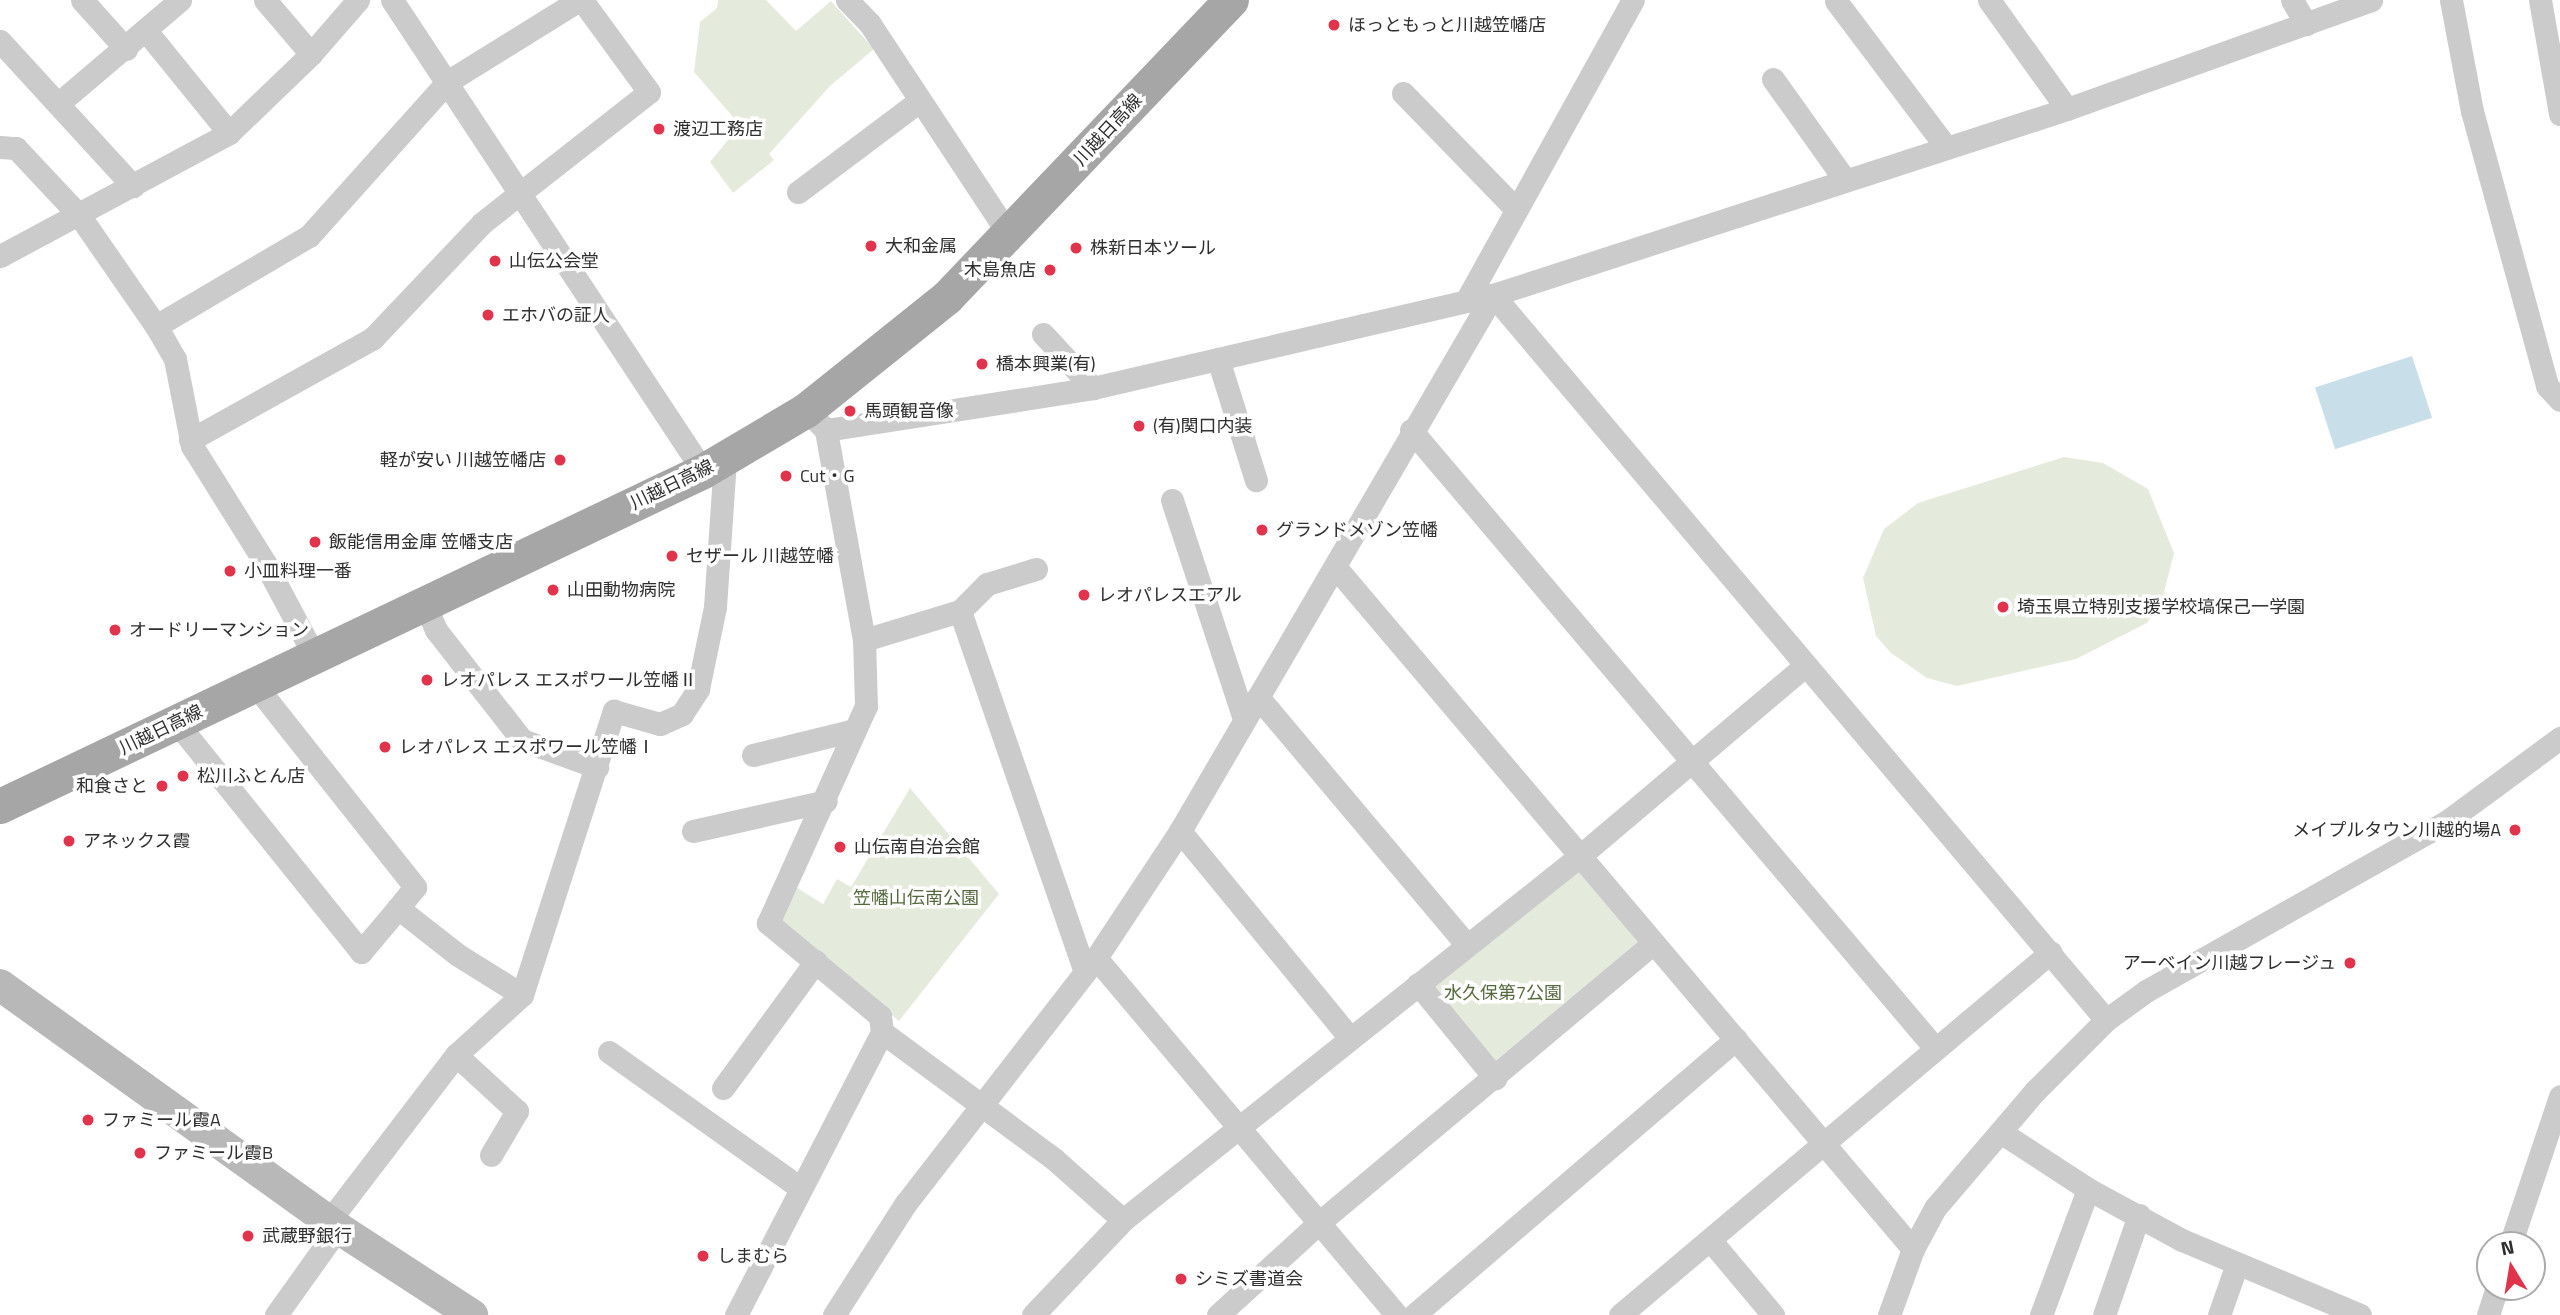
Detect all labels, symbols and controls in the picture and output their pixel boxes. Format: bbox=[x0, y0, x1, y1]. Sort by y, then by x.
place label: ほっともっと川越笠幡店 bbox=[1348, 14, 1546, 36]
marker: ほっともっと川越笠幡店 bbox=[1326, 17, 1342, 33]
street label: 川越日高線 bbox=[1069, 90, 1147, 170]
place label: 渡辺工務店 bbox=[673, 118, 763, 140]
marker: 渡辺工務店 bbox=[651, 121, 667, 137]
place label: 大和金属 bbox=[885, 235, 957, 257]
place label: 株新日本ツール bbox=[1090, 237, 1216, 259]
marker: 大和金属 bbox=[863, 238, 879, 254]
marker: 株新日本ツール bbox=[1068, 240, 1084, 256]
place label: 山伝公会堂 bbox=[509, 250, 599, 272]
marker: 山伝公会堂 bbox=[487, 253, 503, 269]
place label: 木島魚店 bbox=[964, 259, 1036, 281]
marker: 木島魚店 bbox=[1042, 262, 1058, 278]
place label: エホバの証人 bbox=[502, 304, 610, 326]
marker: エホバの証人 bbox=[480, 307, 496, 323]
place label: 橋本興業(有) bbox=[996, 353, 1096, 375]
marker: 橋本興業(有) bbox=[974, 356, 990, 372]
place label: 馬頭観音像 bbox=[864, 400, 954, 422]
marker: 馬頭観音像 bbox=[842, 403, 858, 419]
place label: (有)関口内装 bbox=[1153, 415, 1253, 437]
marker: (有)関口内装 bbox=[1131, 418, 1147, 434]
place label: 軽が安い 川越笠幡店 bbox=[380, 449, 546, 471]
marker: 軽が安い 川越笠幡店 bbox=[552, 452, 568, 468]
street label: 川越日高線 bbox=[627, 456, 717, 514]
place label: Cut・G bbox=[800, 465, 855, 487]
marker: Cut・G bbox=[778, 468, 794, 484]
place label: グランドメゾン笠幡 bbox=[1276, 519, 1438, 541]
marker: グランドメゾン笠幡 bbox=[1254, 522, 1270, 538]
place label: 飯能信用金庫 笠幡支店 bbox=[329, 531, 513, 553]
marker: 飯能信用金庫 笠幡支店 bbox=[307, 534, 323, 550]
place label: セザール 川越笠幡 bbox=[686, 545, 834, 567]
marker: セザール 川越笠幡 bbox=[664, 548, 680, 564]
place label: 小皿料理一番 bbox=[244, 560, 352, 582]
marker: 小皿料理一番 bbox=[222, 563, 238, 579]
place label: 山田動物病院 bbox=[567, 579, 675, 601]
marker: 山田動物病院 bbox=[545, 582, 561, 598]
place label: レオパレスエアル bbox=[1098, 584, 1242, 606]
marker: レオパレスエアル bbox=[1076, 587, 1092, 603]
place label: 埼玉県立特別支援学校塙保己一学園 bbox=[2017, 596, 2305, 618]
marker: 埼玉県立特別支援学校塙保己一学園 bbox=[1995, 599, 2011, 615]
place label: オードリーマンション bbox=[129, 619, 309, 641]
marker: オードリーマンション bbox=[107, 622, 123, 638]
place label: レオパレス エスポワール笠幡Ⅱ bbox=[441, 669, 697, 691]
marker: レオパレス エスポワール笠幡Ⅱ bbox=[419, 672, 435, 688]
street label: 川越日高線 bbox=[116, 701, 206, 759]
place label: レオパレス エスポワール笠幡Ⅰ bbox=[399, 736, 655, 758]
marker: レオパレス エスポワール笠幡Ⅰ bbox=[377, 739, 393, 755]
place label: 松川ふとん店 bbox=[197, 765, 305, 787]
marker: 松川ふとん店 bbox=[175, 768, 191, 784]
place label: 和食さと bbox=[76, 775, 148, 797]
marker: 和食さと bbox=[154, 778, 170, 794]
place label: メイプルタウン川越的場A bbox=[2292, 819, 2501, 841]
marker: メイプルタウン川越的場A bbox=[2507, 822, 2523, 838]
place label: アネックス霞 bbox=[83, 830, 191, 852]
marker: アネックス霞 bbox=[61, 833, 77, 849]
place label: 山伝南自治会館 bbox=[854, 836, 980, 858]
marker: 山伝南自治会館 bbox=[832, 839, 848, 855]
park label: 笠幡山伝南公園 bbox=[853, 887, 979, 909]
place label: アーベイン川越フレージュ bbox=[2121, 952, 2336, 974]
marker: アーベイン川越フレージュ bbox=[2342, 955, 2358, 971]
park label: 水久保第7公園 bbox=[1444, 982, 1562, 1004]
place label: ファミール霞A bbox=[102, 1109, 221, 1131]
marker: ファミール霞A bbox=[80, 1112, 96, 1128]
place label: ファミール霞B bbox=[154, 1142, 273, 1164]
marker: ファミール霞B bbox=[132, 1145, 148, 1161]
place label: 武蔵野銀行 bbox=[262, 1225, 352, 1247]
marker: 武蔵野銀行 bbox=[240, 1228, 256, 1244]
north arrow bbox=[2476, 1231, 2546, 1301]
text: N bbox=[2498, 1231, 2517, 1262]
place label: しまむら bbox=[717, 1245, 789, 1267]
marker: しまむら bbox=[695, 1248, 711, 1264]
place label: シミズ書道会 bbox=[1195, 1268, 1303, 1290]
marker: シミズ書道会 bbox=[1173, 1271, 1189, 1287]

